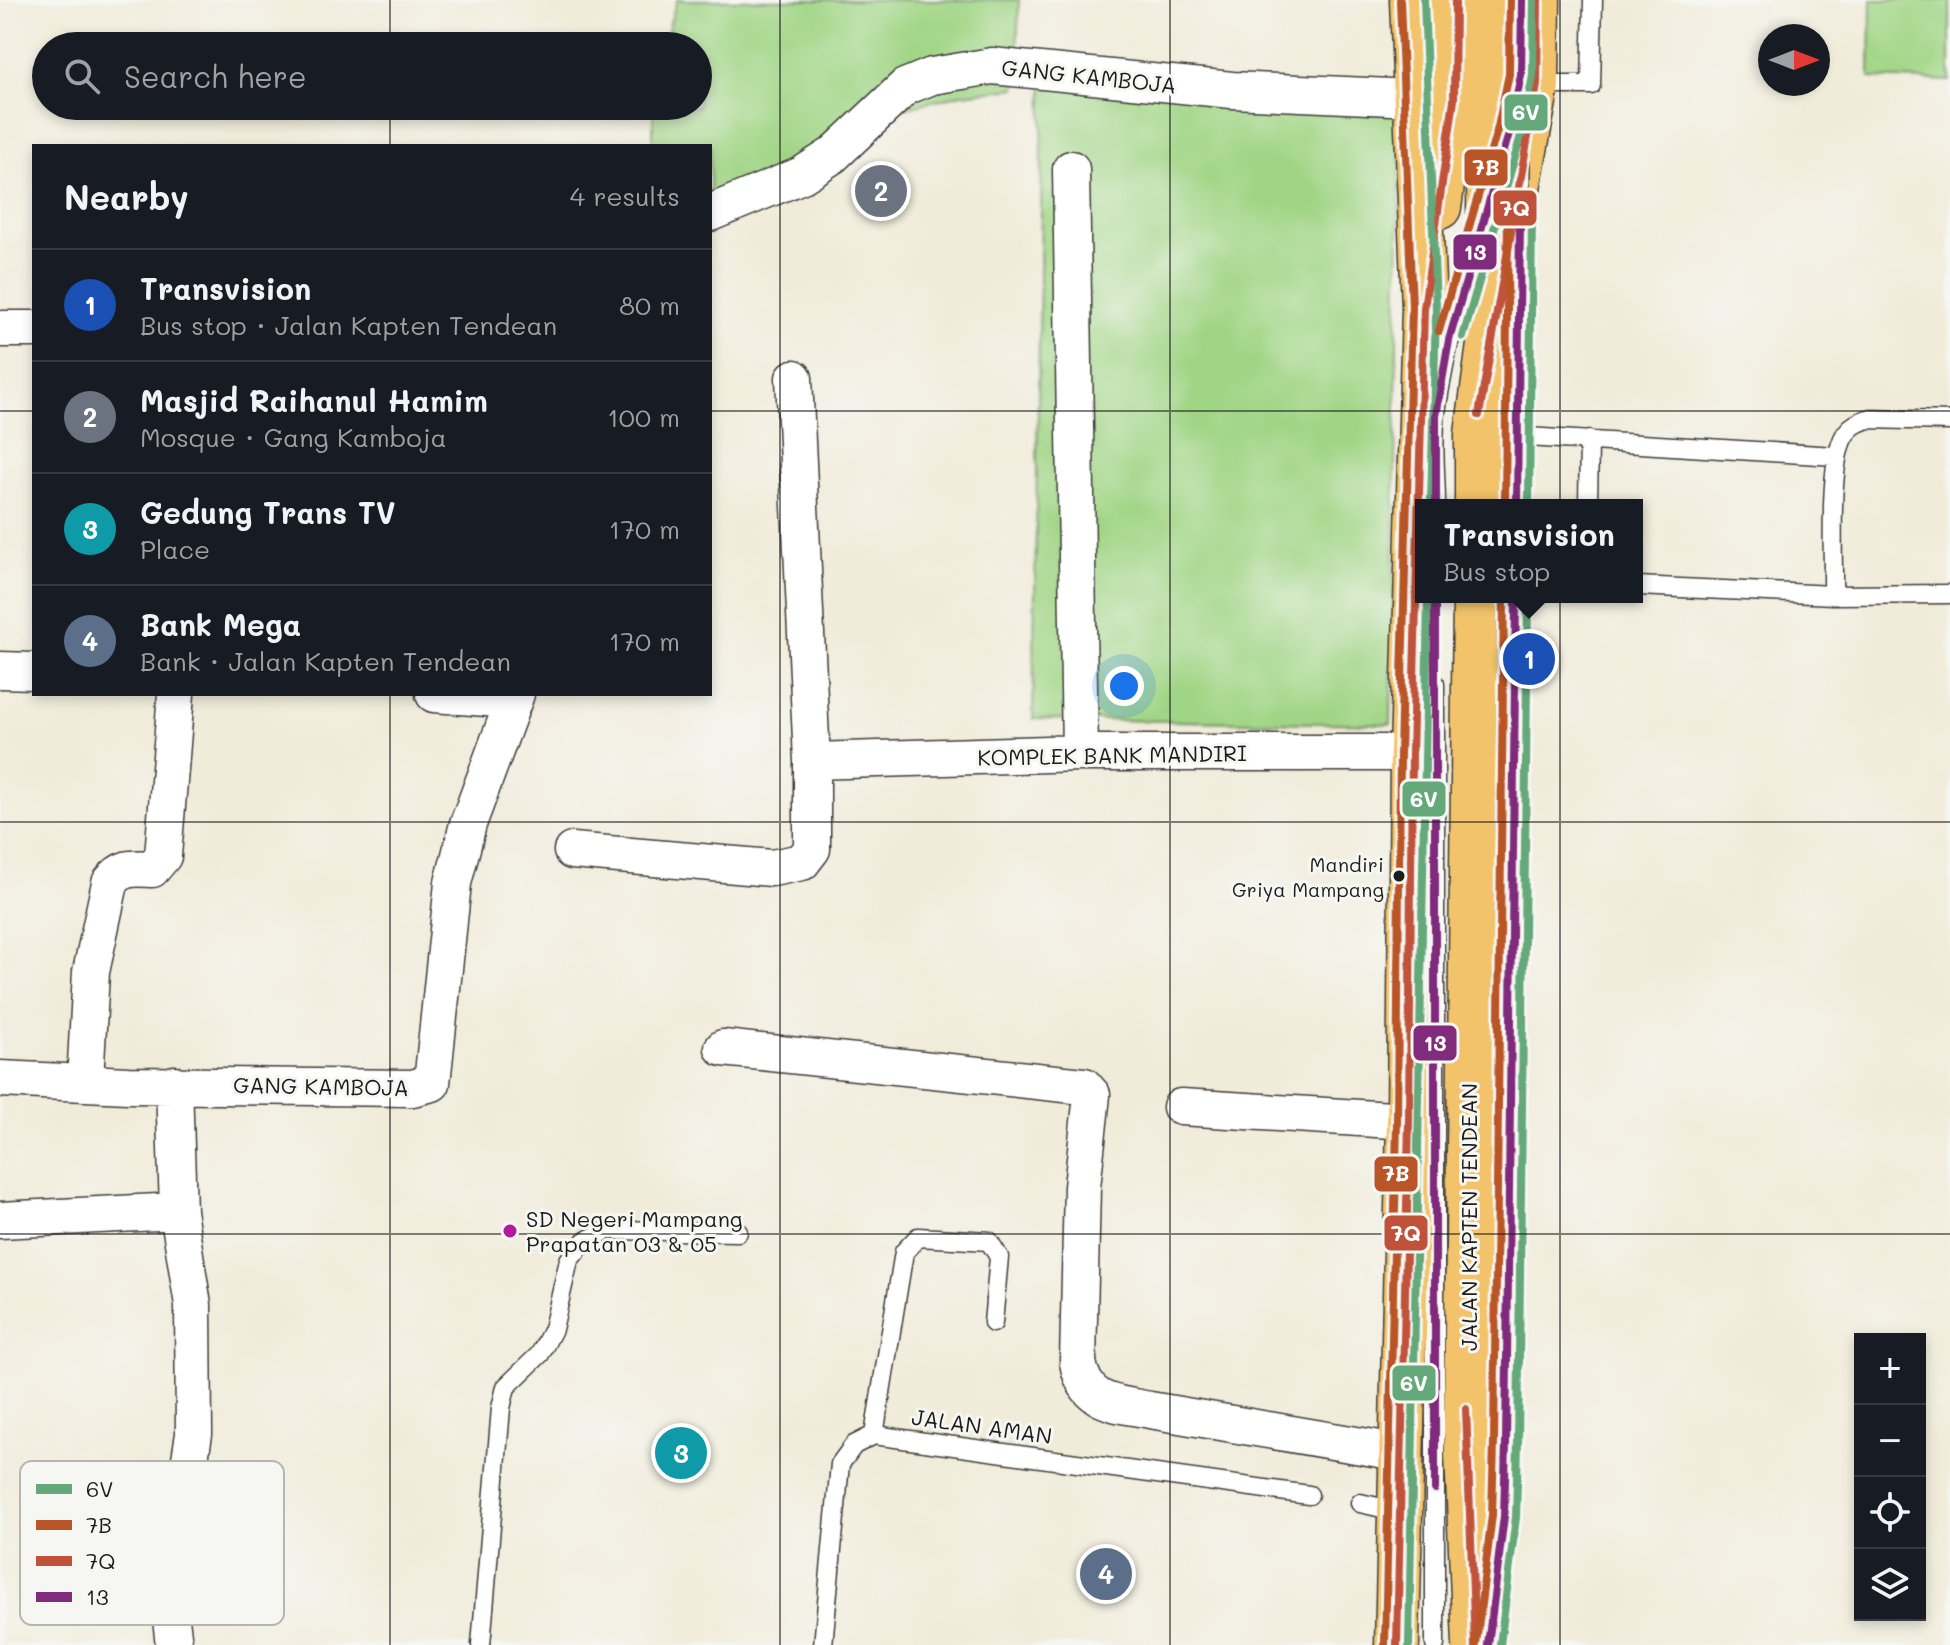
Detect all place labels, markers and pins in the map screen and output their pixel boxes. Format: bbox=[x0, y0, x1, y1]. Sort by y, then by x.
pin: 2 bbox=[855, 161, 907, 221]
pin: 1 bbox=[1503, 629, 1555, 689]
place label: Mandiri Griya Mampang bbox=[1232, 851, 1384, 902]
marker: Mandiri Griya Mampang bbox=[1391, 868, 1407, 884]
place label: SD Negeri Mampang Prapatan 03 & 05 bbox=[526, 1204, 743, 1258]
marker: SD Negeri Mampang Prapatan 03 & 05 bbox=[501, 1222, 519, 1240]
pin: 3 bbox=[655, 1423, 707, 1483]
pin: 4 bbox=[1080, 1544, 1132, 1604]

